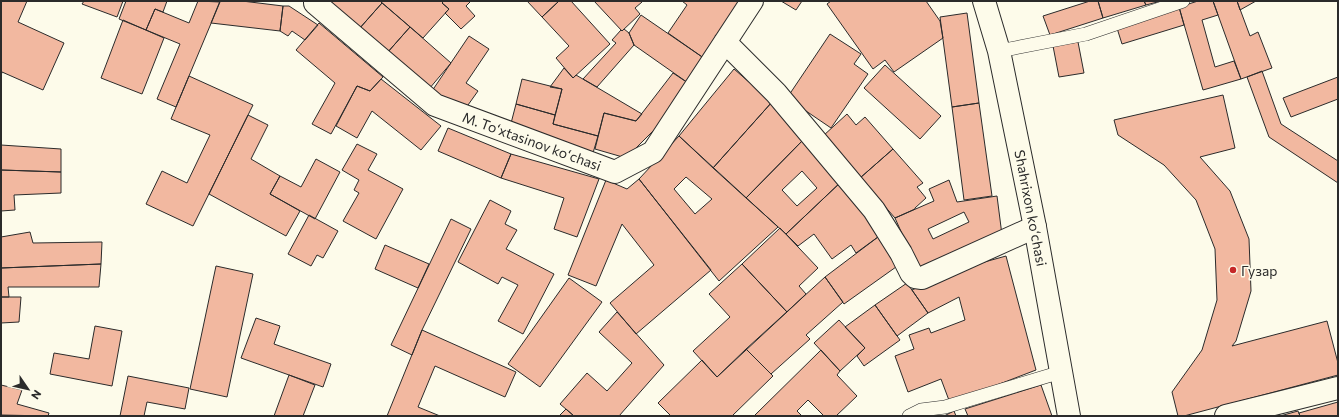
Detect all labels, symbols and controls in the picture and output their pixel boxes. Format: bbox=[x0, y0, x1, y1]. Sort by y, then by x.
street label: M. Toʻxtasinov koʻchasi bbox=[460, 108, 604, 174]
street label: Shahrixon koʻchasi bbox=[1011, 148, 1051, 268]
place label: Гузар bbox=[1241, 262, 1277, 279]
marker: Гузар bbox=[1228, 265, 1238, 275]
north arrow bbox=[8, 369, 48, 409]
text: N bbox=[29, 388, 44, 402]

